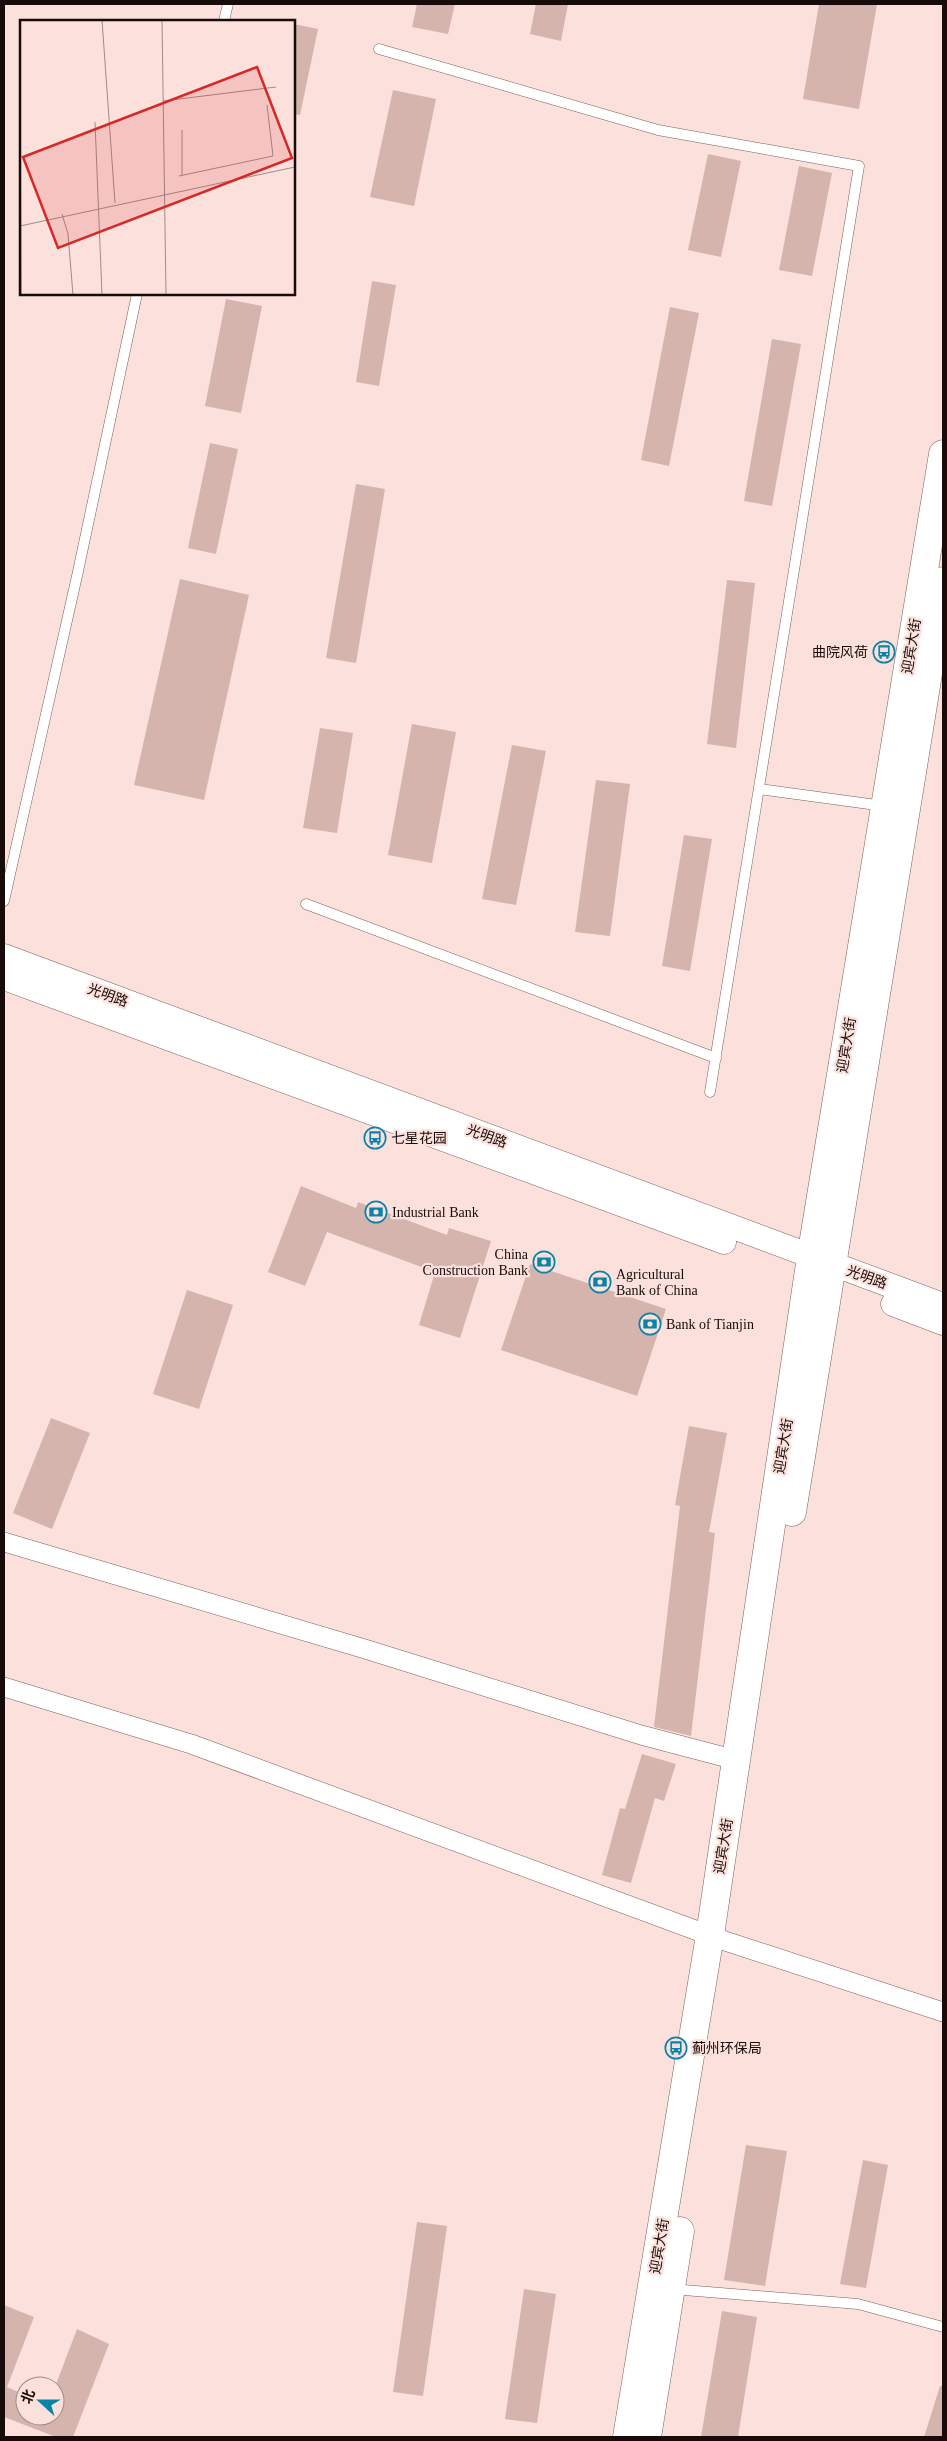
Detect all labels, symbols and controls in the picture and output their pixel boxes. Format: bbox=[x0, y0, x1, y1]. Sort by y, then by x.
inset map bbox=[20, 20, 295, 295]
street label: 迎宾大街 bbox=[900, 617, 923, 675]
bus stop icon: 曲院风荷 bbox=[872, 640, 896, 664]
place label: 曲院风荷 bbox=[812, 645, 868, 660]
street label: 光明路 bbox=[86, 981, 130, 1010]
street label: 迎宾大街 bbox=[835, 1016, 858, 1074]
street label: 光明路 bbox=[465, 1122, 509, 1151]
bus stop icon: 七星花园 bbox=[363, 1126, 387, 1150]
place label: 七星花园 bbox=[391, 1131, 447, 1146]
bank icon: Industrial Bank bbox=[364, 1200, 388, 1224]
place label: Industrial Bank bbox=[392, 1205, 479, 1220]
place label: China Construction Bank bbox=[423, 1247, 529, 1278]
bank icon: China Construction Bank bbox=[532, 1250, 556, 1274]
street label: 光明路 bbox=[845, 1263, 889, 1292]
place label: Agricultural Bank of China bbox=[616, 1267, 698, 1298]
bank icon: Agricultural Bank of China bbox=[588, 1270, 612, 1294]
bank icon: Bank of Tianjin bbox=[638, 1312, 662, 1336]
place label: Bank of Tianjin bbox=[666, 1317, 754, 1332]
street label: 迎宾大街 bbox=[772, 1417, 795, 1475]
street label: 迎宾大街 bbox=[712, 1817, 735, 1875]
bus stop icon: 蓟州环保局 bbox=[664, 2036, 688, 2060]
place label: 蓟州环保局 bbox=[692, 2040, 762, 2056]
street label: 迎宾大街 bbox=[648, 2217, 671, 2275]
north arrow bbox=[15, 2376, 65, 2426]
text: 北 bbox=[19, 2387, 38, 2406]

